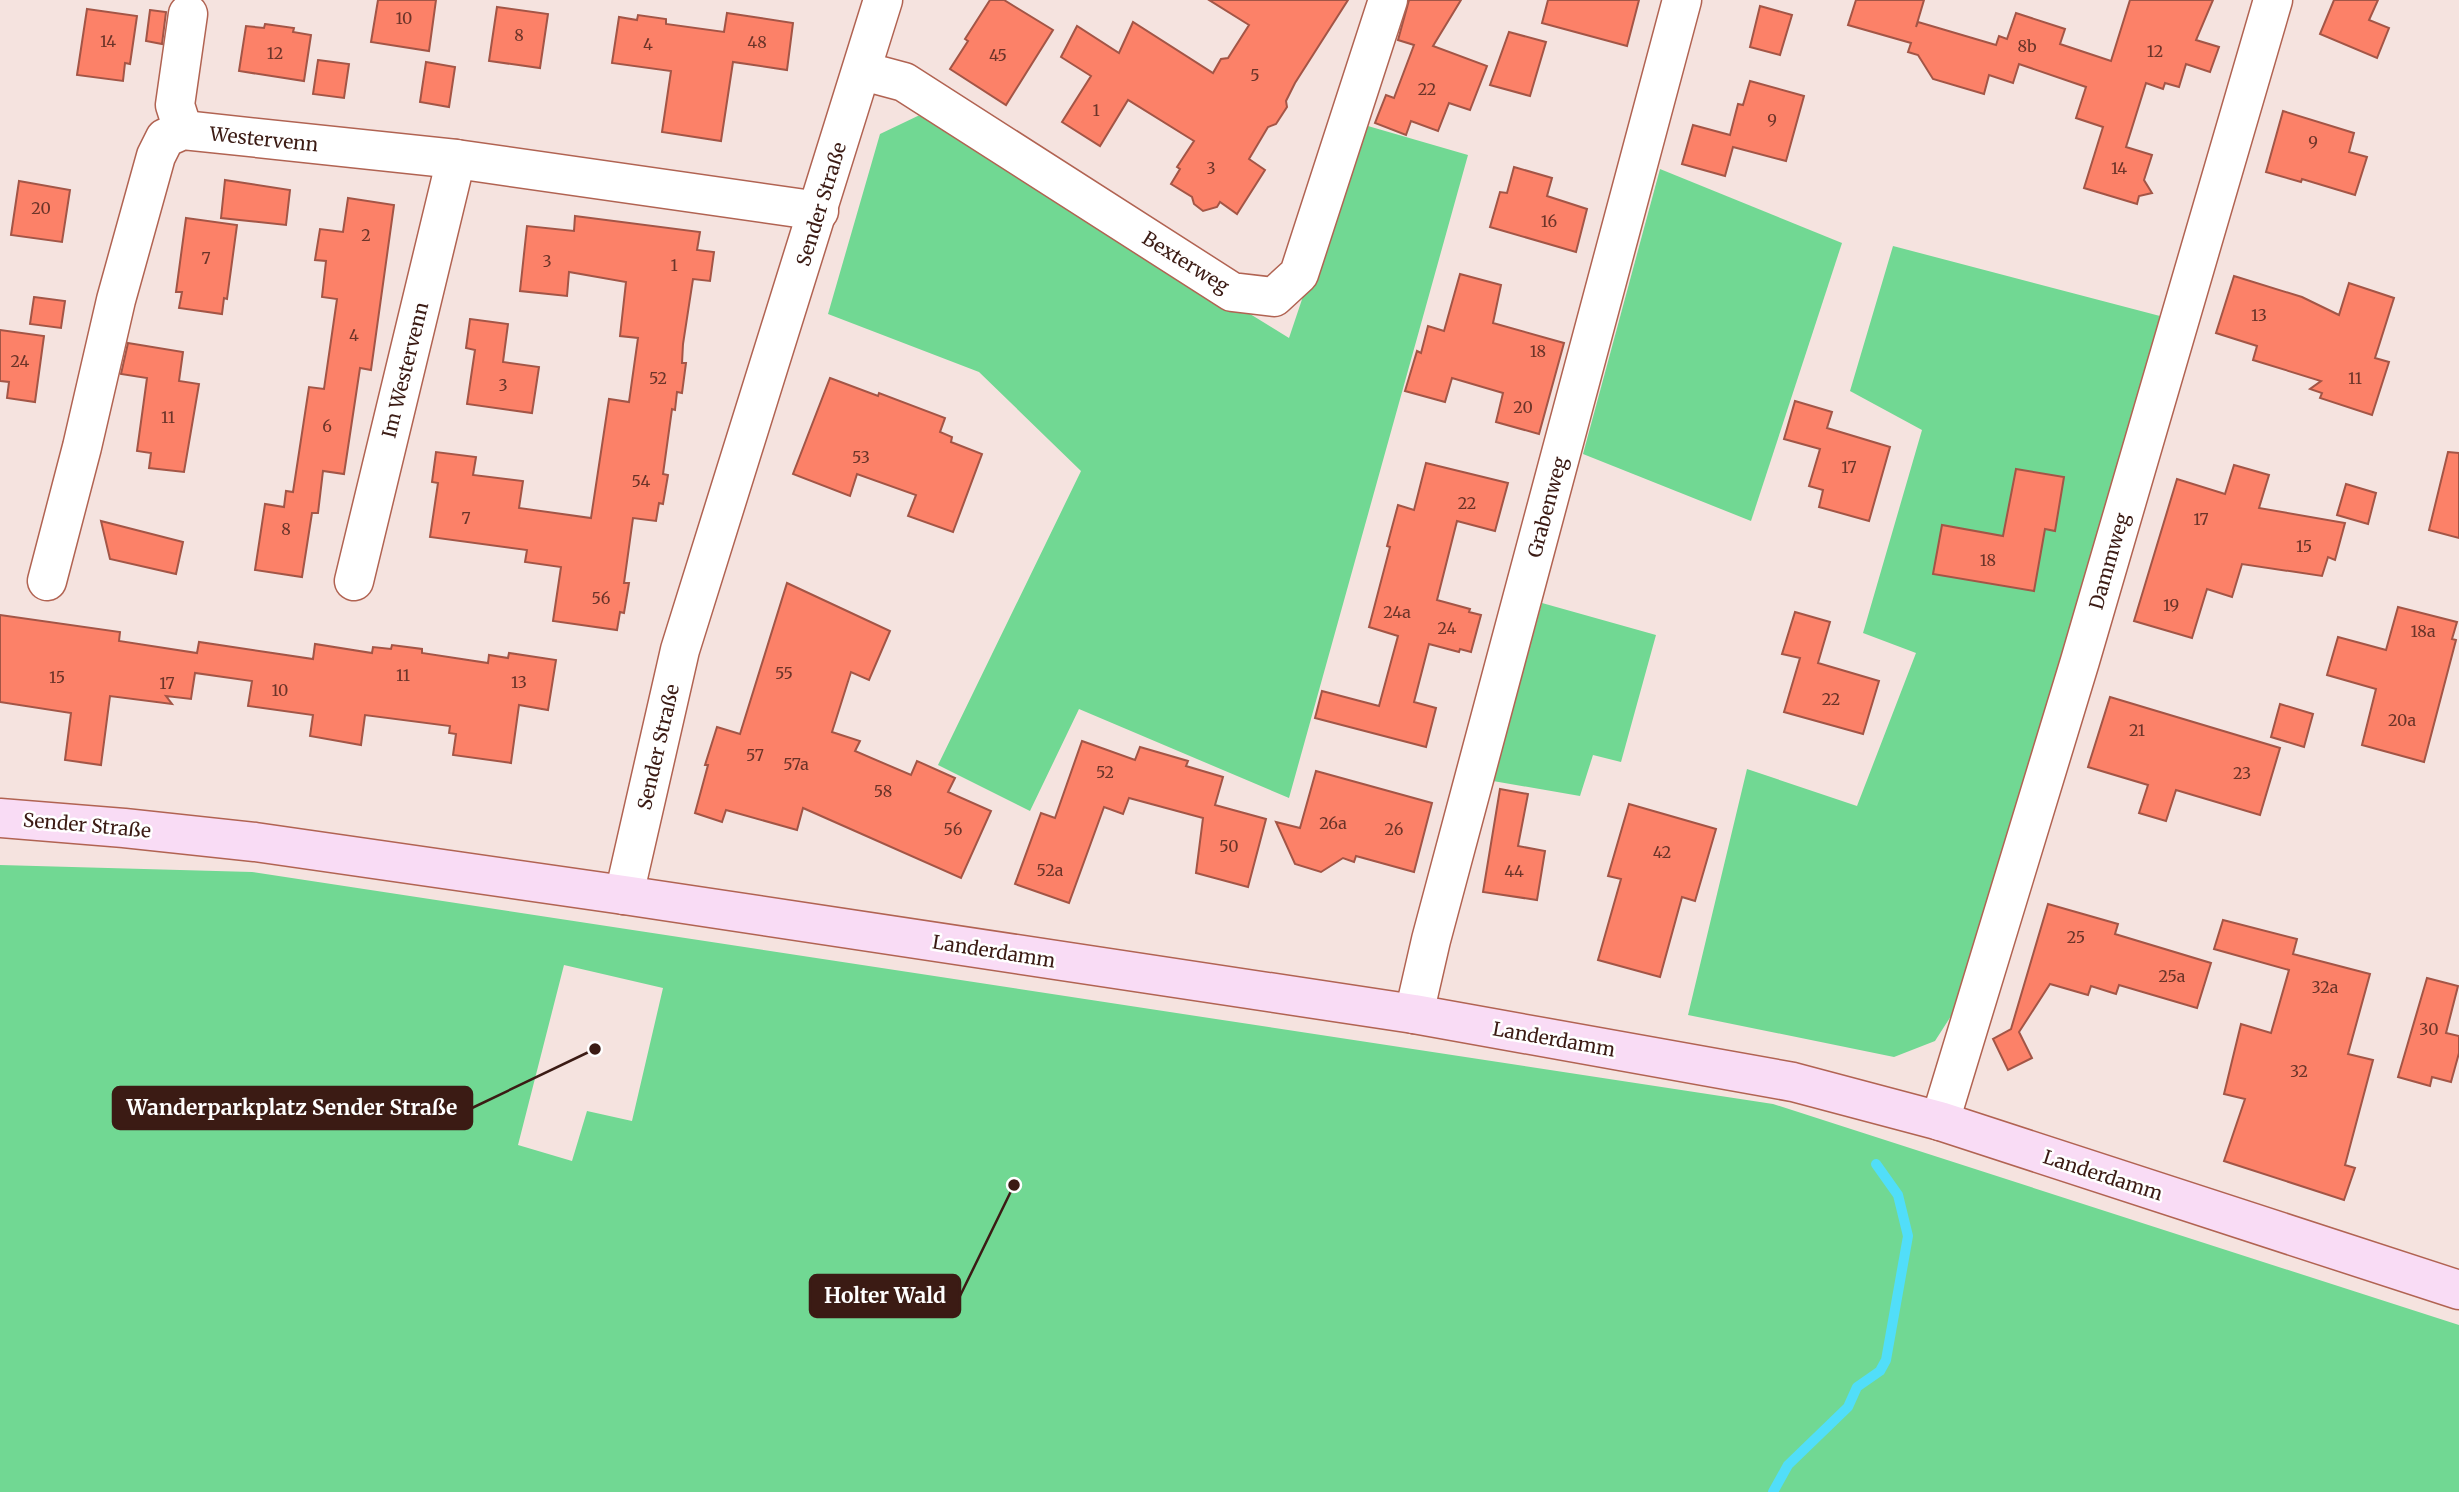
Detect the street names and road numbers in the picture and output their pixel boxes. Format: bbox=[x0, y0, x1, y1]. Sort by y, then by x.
street label: Westervenn bbox=[207, 121, 320, 157]
street label: Sender Straße bbox=[791, 139, 851, 269]
street label: Bexterweg bbox=[1138, 226, 1234, 298]
street label: Im Westervenn bbox=[377, 299, 434, 440]
street label: Grabenweg bbox=[1522, 453, 1572, 560]
street label: Dammweg bbox=[2084, 510, 2134, 612]
street label: Sender Straße bbox=[632, 682, 684, 812]
street label: Sender Straße bbox=[22, 807, 152, 843]
street label: Landerdamm bbox=[931, 929, 1057, 973]
street label: Landerdamm bbox=[1491, 1016, 1617, 1062]
street label: Landerdamm bbox=[2040, 1144, 2166, 1206]

